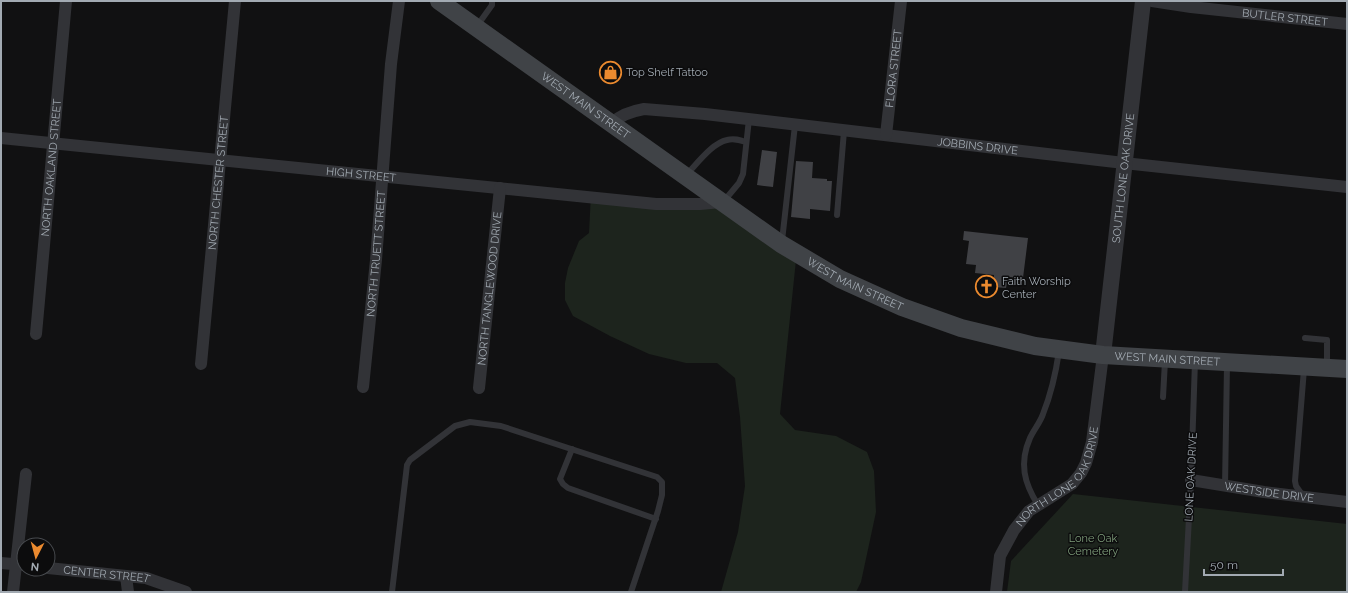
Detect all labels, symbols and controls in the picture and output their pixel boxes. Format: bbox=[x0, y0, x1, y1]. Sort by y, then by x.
street label: BUTLER STREET bbox=[1241, 6, 1329, 28]
street label: FLORA STREET bbox=[883, 28, 904, 108]
shop icon: Top Shelf Tattoo bbox=[597, 59, 623, 85]
place label: Top Shelf Tattoo bbox=[626, 66, 708, 79]
street label: WEST MAIN STREET bbox=[539, 69, 633, 141]
street label: NORTH OAKLAND STREET bbox=[38, 98, 64, 237]
street label: SOUTH LONE OAK DRIVE bbox=[1109, 112, 1137, 244]
street label: NORTH CHESTER STREET bbox=[205, 115, 231, 250]
street label: JOBBINS DRIVE bbox=[937, 135, 1019, 157]
street label: HIGH STREET bbox=[326, 164, 397, 184]
street label: NORTH TRUETT STREET bbox=[364, 190, 388, 317]
street label: NORTH TANGLEWOOD DRIVE bbox=[475, 211, 504, 366]
street label: WEST MAIN STREET bbox=[805, 254, 906, 313]
church icon: Faith Worship Center bbox=[974, 274, 1000, 300]
place label: Faith Worship Center bbox=[1002, 275, 1071, 301]
street label: WEST MAIN STREET bbox=[1114, 349, 1221, 368]
street label: NORTH LONE OAK DRIVE bbox=[1013, 425, 1100, 529]
street label: LONE OAK DRIVE bbox=[1182, 432, 1200, 522]
street label: WESTSIDE DRIVE bbox=[1223, 479, 1315, 504]
park label: Lone Oak Cemetery bbox=[1068, 532, 1118, 558]
north arrow bbox=[16, 537, 56, 577]
scale bar bbox=[1204, 551, 1283, 577]
text: 50 m bbox=[1210, 558, 1238, 572]
text: N bbox=[30, 560, 40, 573]
street label: CENTER STREET bbox=[63, 563, 152, 586]

